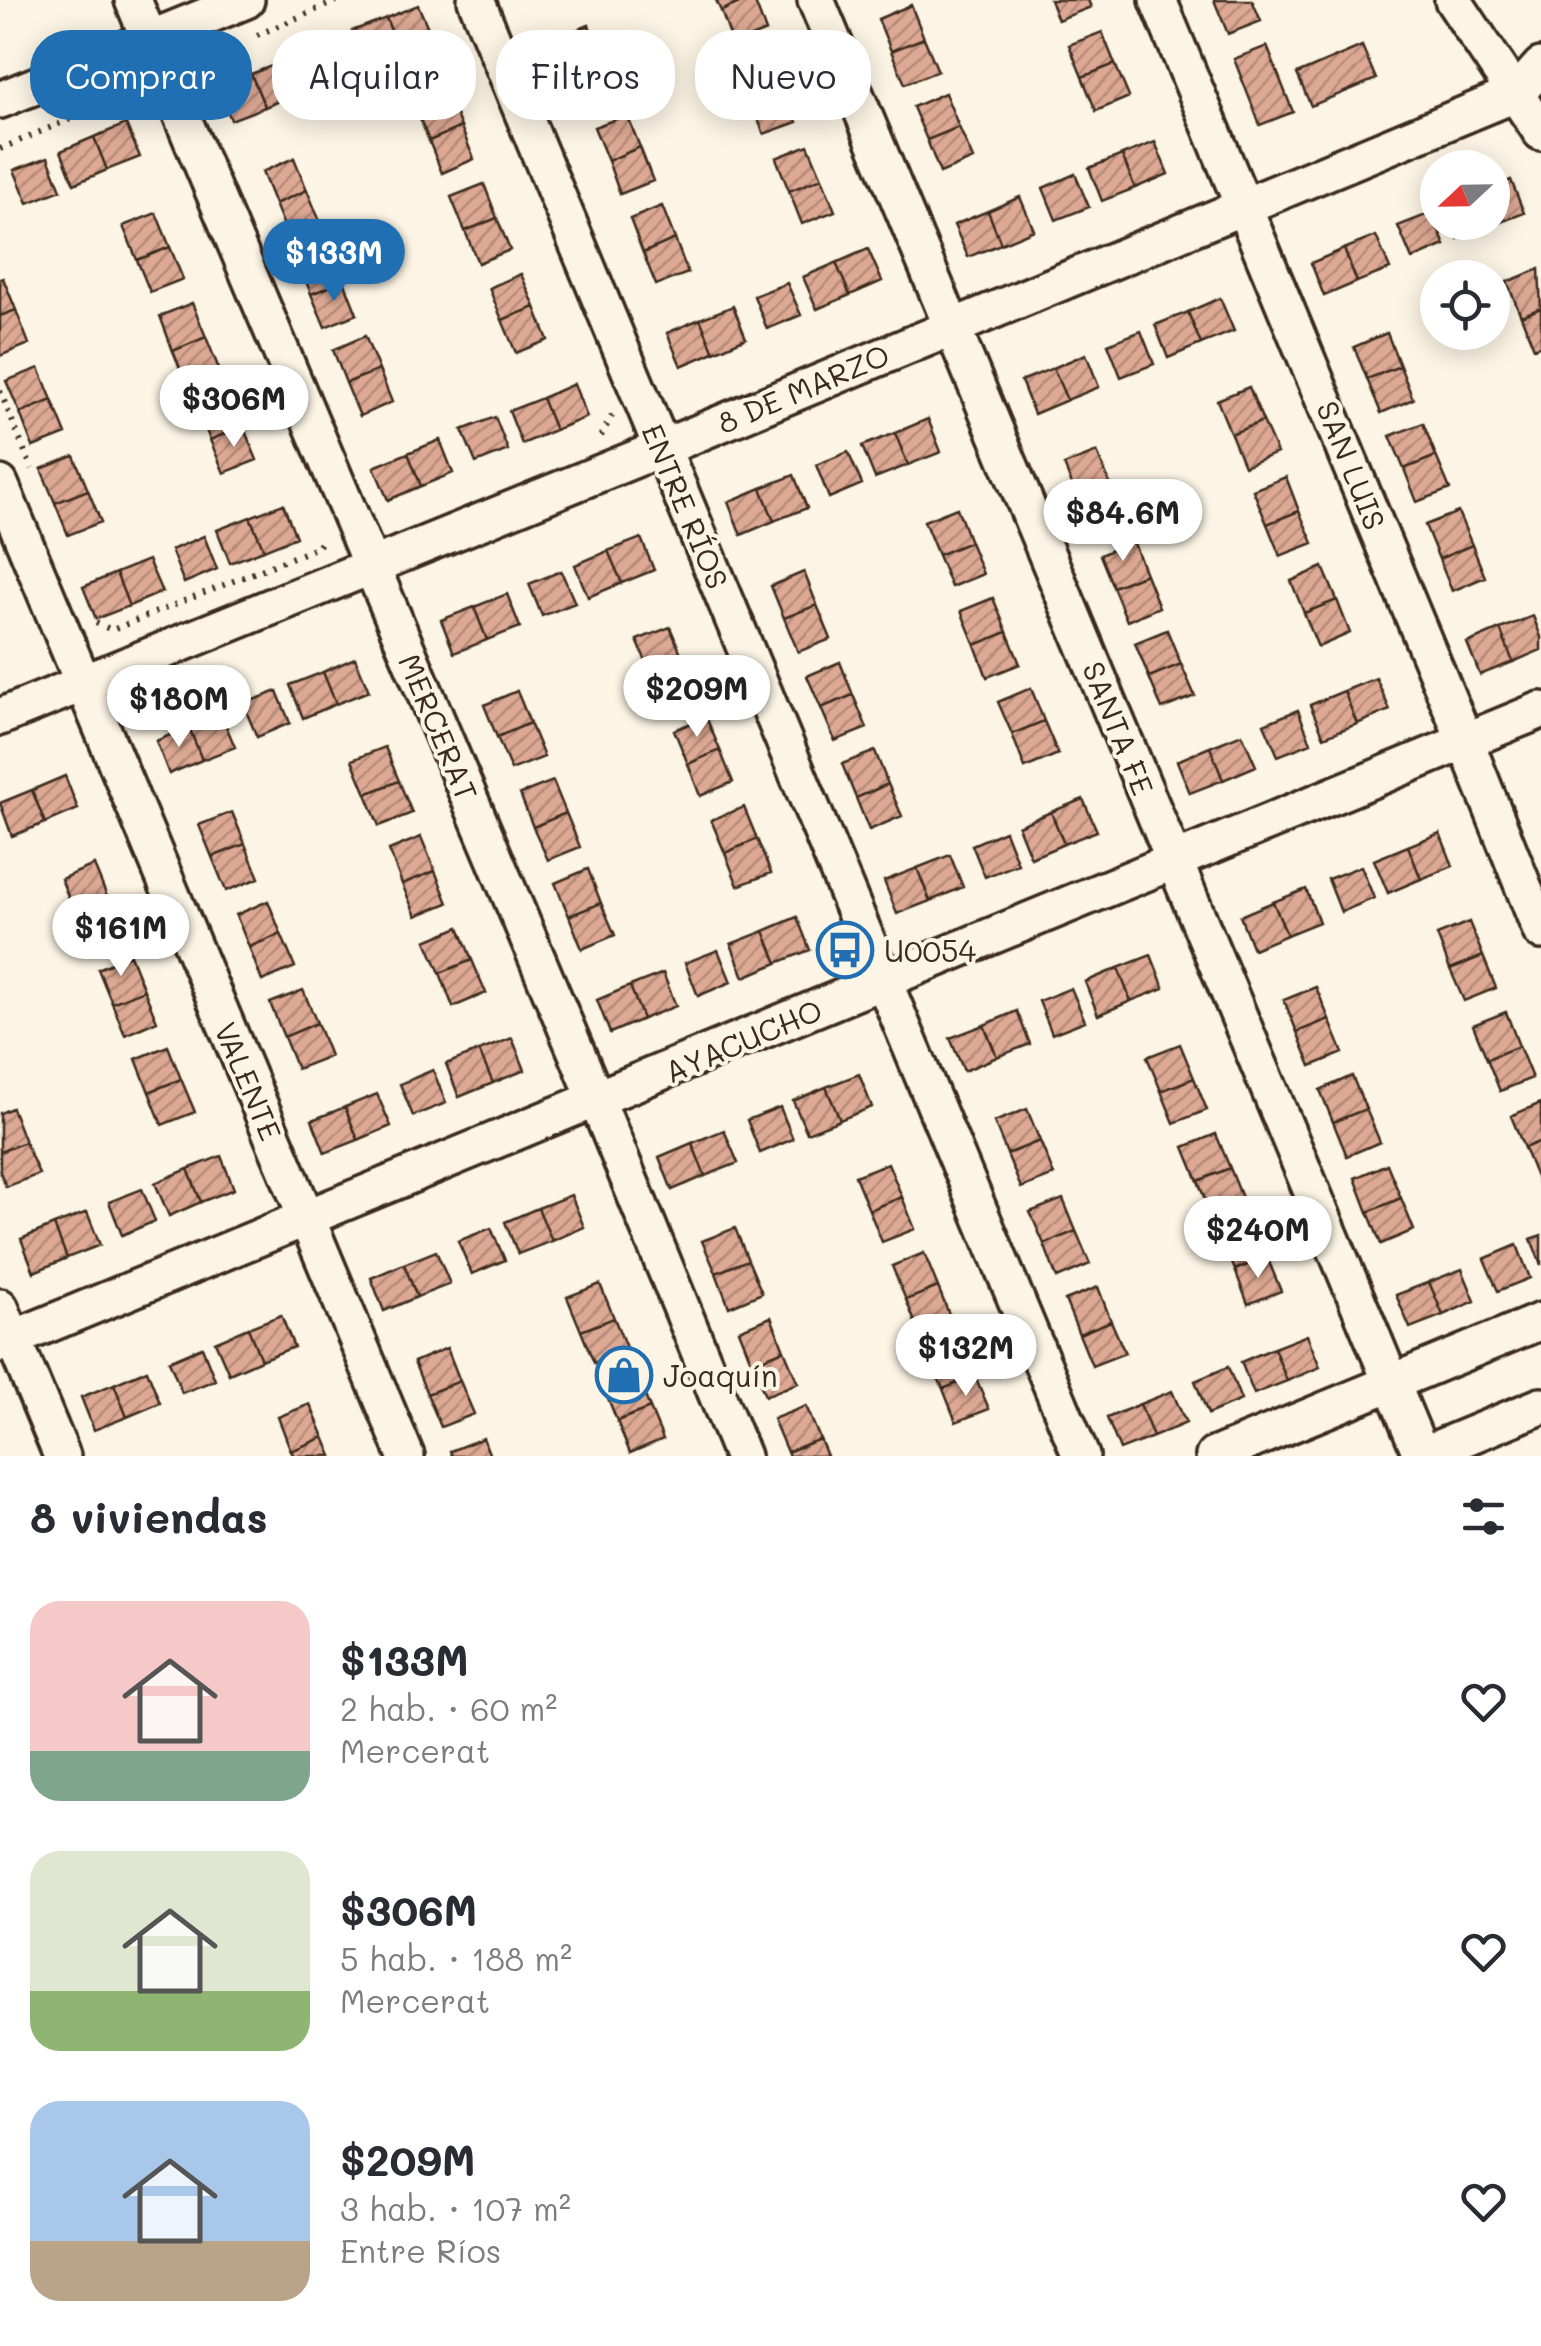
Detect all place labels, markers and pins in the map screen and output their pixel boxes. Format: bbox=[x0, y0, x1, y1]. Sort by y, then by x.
pin: $133M bbox=[264, 219, 404, 304]
pin: $306M bbox=[164, 365, 304, 450]
pin: $84.6M bbox=[1042, 479, 1204, 564]
pin: $209M bbox=[627, 655, 767, 740]
pin: $180M bbox=[109, 665, 249, 750]
pin: $161M bbox=[51, 894, 191, 979]
bus stop icon: U0054 bbox=[815, 920, 875, 980]
place label: U0054 bbox=[884, 930, 977, 970]
pin: $240M bbox=[1188, 1196, 1328, 1281]
pin: $132M bbox=[896, 1314, 1036, 1399]
shop icon: Joaquín bbox=[594, 1345, 654, 1405]
place label: Joaquín bbox=[663, 1355, 778, 1395]

